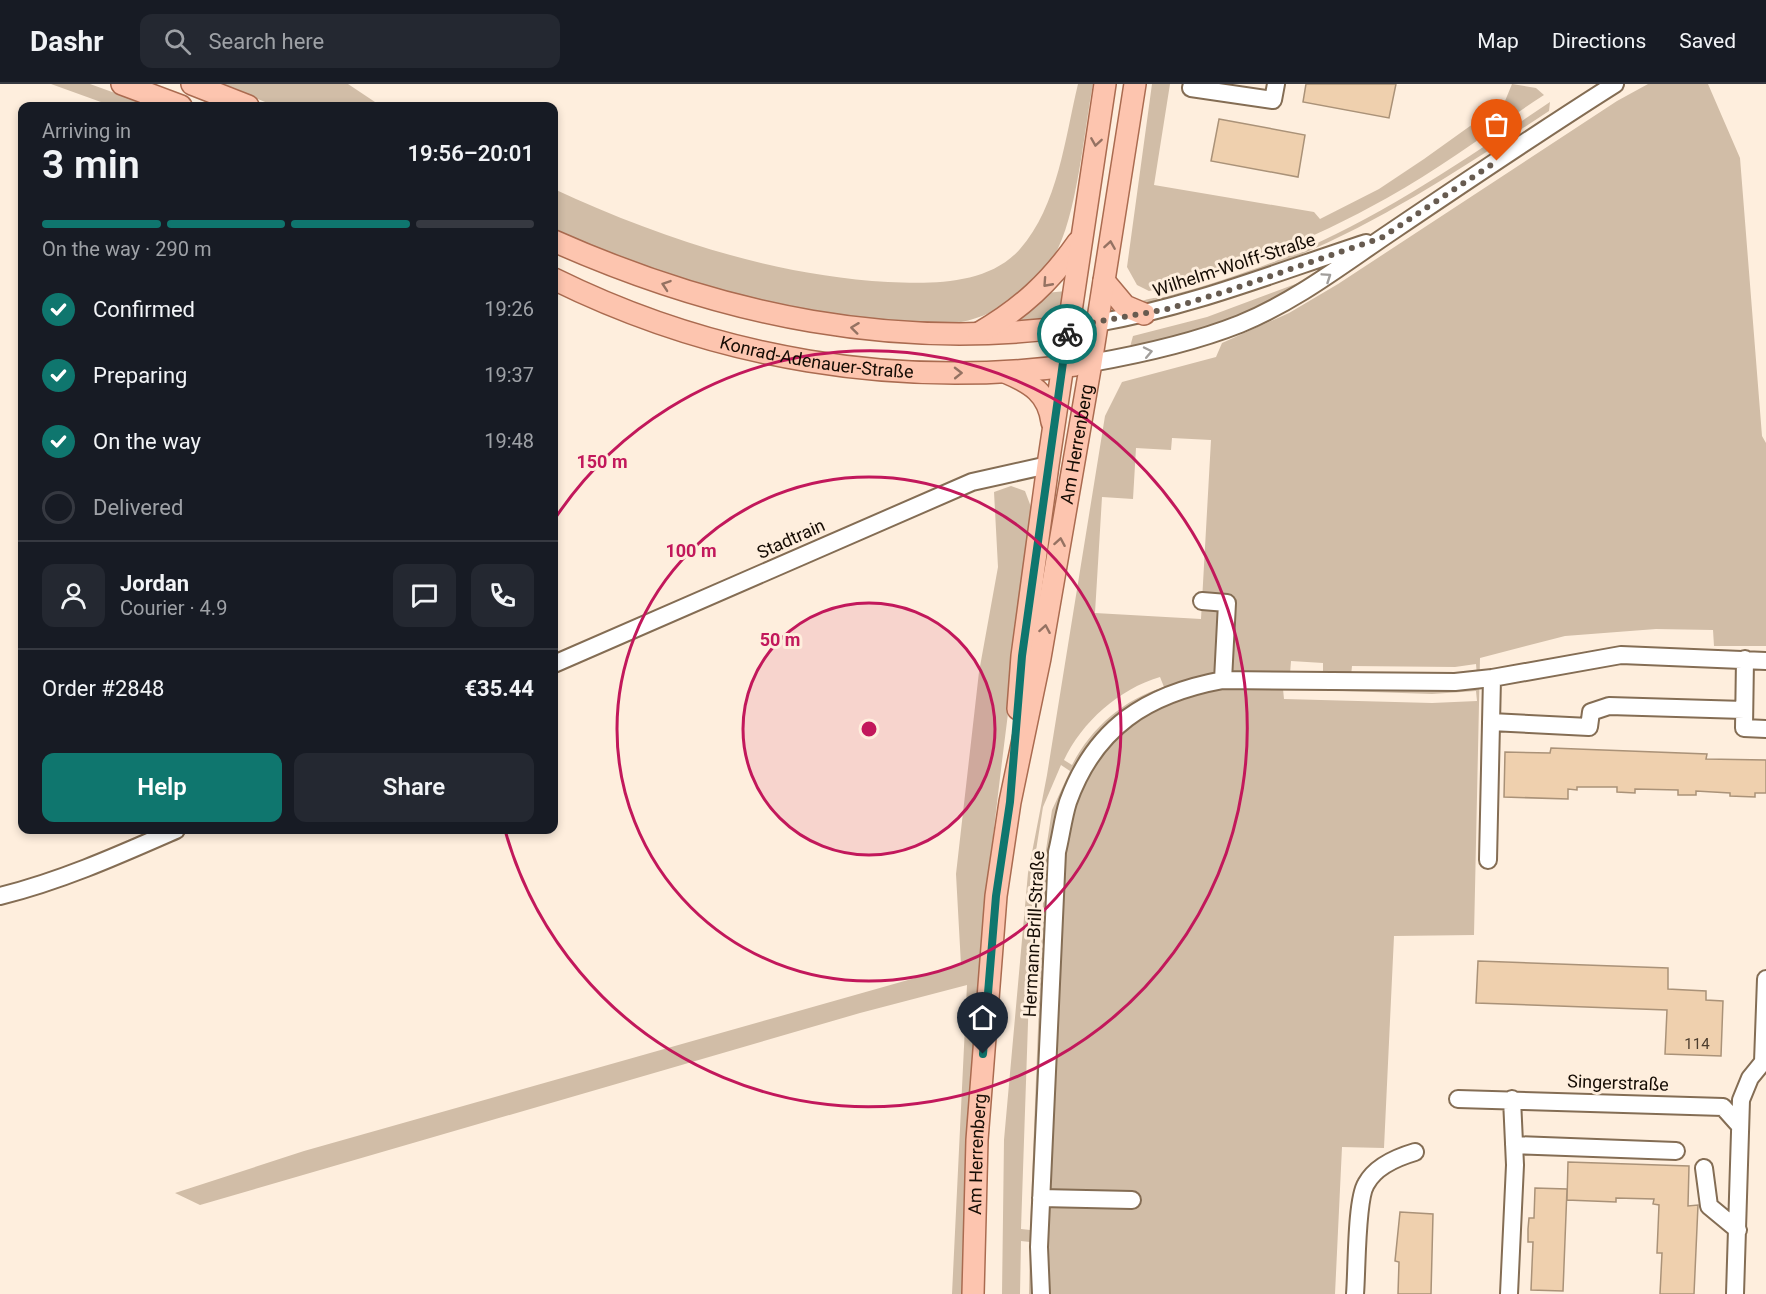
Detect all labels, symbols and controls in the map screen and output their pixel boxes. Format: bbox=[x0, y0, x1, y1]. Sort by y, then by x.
search box bbox=[140, 14, 560, 68]
text: Dashr bbox=[30, 25, 104, 58]
icon: search bbox=[161, 25, 194, 58]
text: Search here bbox=[209, 29, 324, 54]
text: Map bbox=[1477, 29, 1519, 53]
text: Directions bbox=[1552, 29, 1646, 53]
text: Saved bbox=[1679, 29, 1736, 53]
pin bbox=[1471, 99, 1522, 161]
icon: bag bbox=[1480, 108, 1513, 141]
text: Arriving in bbox=[42, 119, 131, 143]
one-way arrow bbox=[1091, 137, 1103, 146]
text: 19:56–20:01 bbox=[407, 141, 534, 166]
text: 3 min bbox=[42, 142, 140, 188]
street label: Wilhelm-Wolff-Straße bbox=[1150, 228, 1318, 301]
text: On the way · 290 m bbox=[42, 237, 211, 261]
one-way arrow bbox=[1103, 240, 1116, 250]
one-way arrow bbox=[1320, 273, 1331, 284]
one-way arrow bbox=[1043, 276, 1054, 287]
one-way arrow bbox=[661, 279, 672, 292]
icon: check bbox=[42, 293, 75, 326]
text: Confirmed bbox=[93, 297, 195, 322]
text: 19:26 bbox=[484, 297, 534, 321]
courier bbox=[1037, 304, 1097, 364]
icon: bike bbox=[1051, 318, 1084, 351]
one-way arrow bbox=[851, 322, 860, 335]
street label: Konrad-Adenauer-Straße bbox=[718, 331, 914, 382]
one-way arrow bbox=[1143, 346, 1153, 359]
icon: check bbox=[42, 359, 75, 392]
text: Preparing bbox=[93, 363, 187, 388]
text: 19:37 bbox=[484, 363, 534, 387]
one-way arrow bbox=[954, 367, 963, 379]
street label: Am Herrenberg bbox=[1056, 382, 1097, 506]
icon: check bbox=[42, 425, 75, 458]
text: On the way bbox=[93, 429, 201, 454]
text: 19:48 bbox=[484, 429, 534, 453]
text: 150 m bbox=[576, 451, 628, 472]
text: Delivered bbox=[93, 495, 183, 520]
street label: Stadtrain bbox=[754, 514, 828, 563]
one-way arrow bbox=[1053, 538, 1065, 547]
text: 100 m bbox=[665, 540, 717, 561]
button: person bbox=[42, 564, 105, 627]
button: chat bbox=[393, 564, 456, 627]
button: phone bbox=[471, 564, 534, 627]
text: Jordan bbox=[120, 571, 189, 596]
text: Courier · 4.9 bbox=[120, 596, 227, 620]
one-way arrow bbox=[1038, 624, 1050, 634]
text: 50 m bbox=[760, 629, 800, 650]
text: Order #2848 bbox=[42, 676, 164, 701]
text: €35.44 bbox=[465, 676, 534, 701]
centre of rings bbox=[859, 719, 879, 739]
button: Help bbox=[42, 753, 282, 822]
button: Share bbox=[294, 753, 534, 822]
street label: Hermann-Brill-Straße bbox=[1019, 850, 1048, 1018]
pin bbox=[957, 992, 1008, 1054]
icon: home bbox=[966, 1001, 999, 1034]
house number: 114 bbox=[1684, 1035, 1710, 1053]
street label: Singerstraße bbox=[1567, 1070, 1669, 1095]
street label: Am Herrenberg bbox=[964, 1093, 991, 1215]

